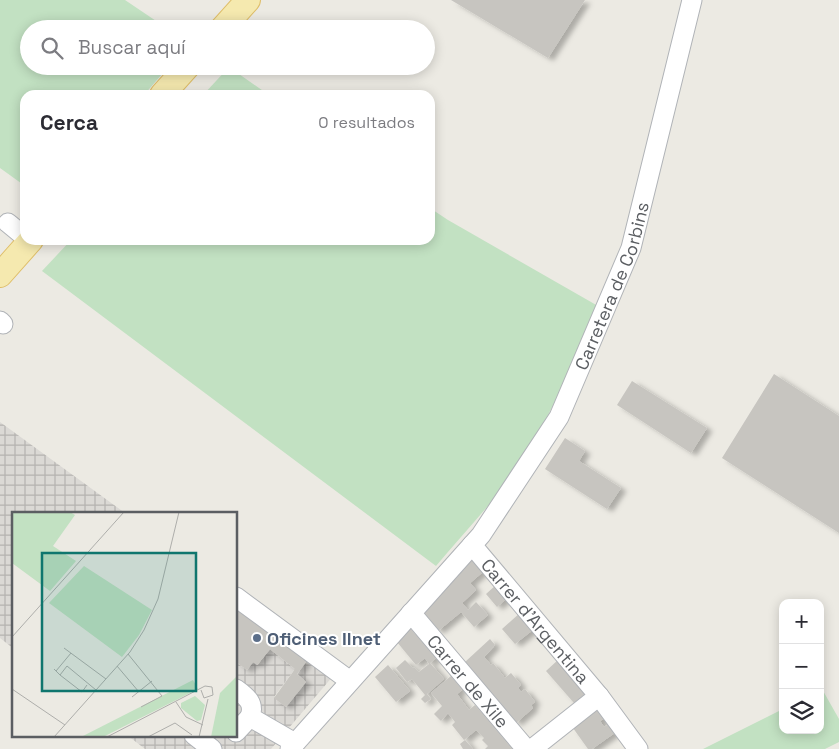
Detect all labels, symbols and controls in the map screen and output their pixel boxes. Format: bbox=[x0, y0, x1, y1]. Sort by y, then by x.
search box bbox=[20, 20, 435, 75]
icon: search bbox=[38, 34, 66, 62]
text: Buscar aquí bbox=[78, 35, 186, 60]
text: Cerca bbox=[40, 109, 98, 136]
text: 0 resultados bbox=[318, 112, 415, 133]
street label: Carretera de Corbins bbox=[569, 199, 653, 373]
inset map bbox=[12, 512, 238, 736]
street label: Carrer d'Argentina bbox=[476, 553, 595, 688]
map controls bbox=[779, 599, 824, 734]
button: + bbox=[779, 599, 824, 644]
place label: Oficines Ilnet bbox=[267, 627, 381, 650]
street label: Carrer de Xile bbox=[423, 630, 514, 732]
marker: Oficines Ilnet bbox=[251, 632, 263, 644]
button: − bbox=[779, 644, 824, 689]
button: layers bbox=[779, 689, 824, 734]

